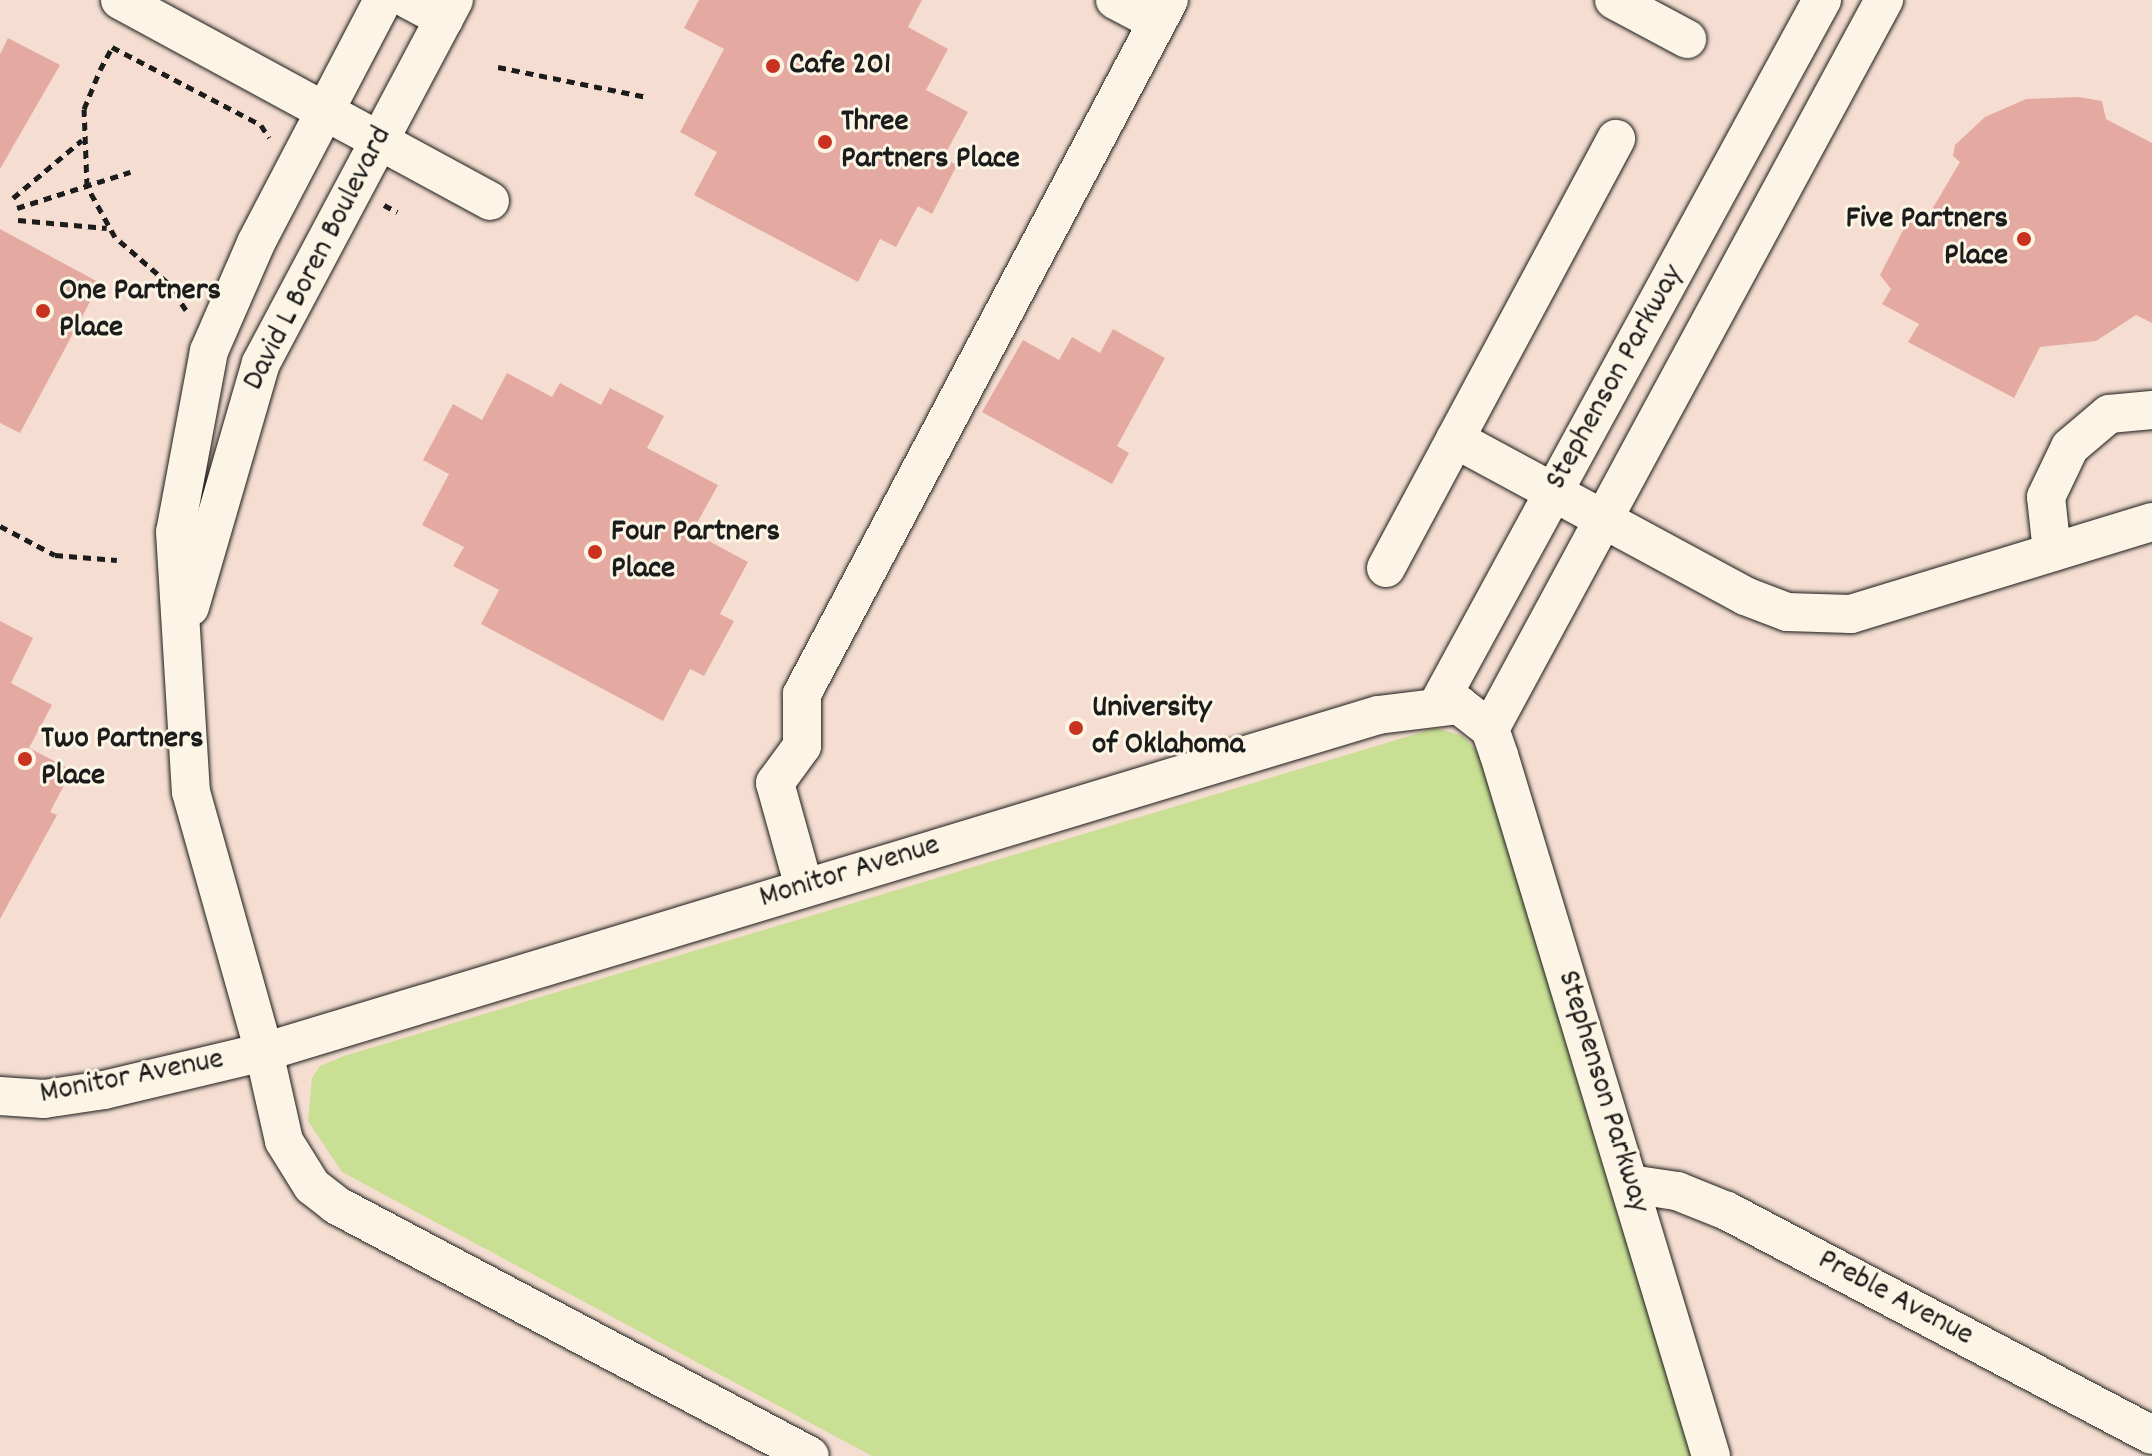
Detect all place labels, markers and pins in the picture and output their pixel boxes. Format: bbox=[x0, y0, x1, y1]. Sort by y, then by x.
place label: Cafe 201 bbox=[789, 47, 891, 85]
marker: Cafe 201 bbox=[764, 57, 782, 75]
place label: Three Partners Place bbox=[841, 105, 1020, 180]
marker: Three Partners Place bbox=[816, 133, 834, 151]
place label: Five Partners Place bbox=[1846, 202, 2008, 277]
marker: Five Partners Place bbox=[2015, 230, 2033, 248]
place label: One Partners Place bbox=[59, 274, 221, 349]
marker: One Partners Place bbox=[34, 302, 52, 320]
place label: Four Partners Place bbox=[611, 515, 780, 590]
marker: Four Partners Place bbox=[586, 543, 604, 561]
place label: University of Oklahoma bbox=[1092, 691, 1245, 766]
marker: University of Oklahoma bbox=[1067, 719, 1085, 737]
place label: Two Partners Place bbox=[41, 722, 203, 797]
marker: Two Partners Place bbox=[16, 750, 34, 768]

